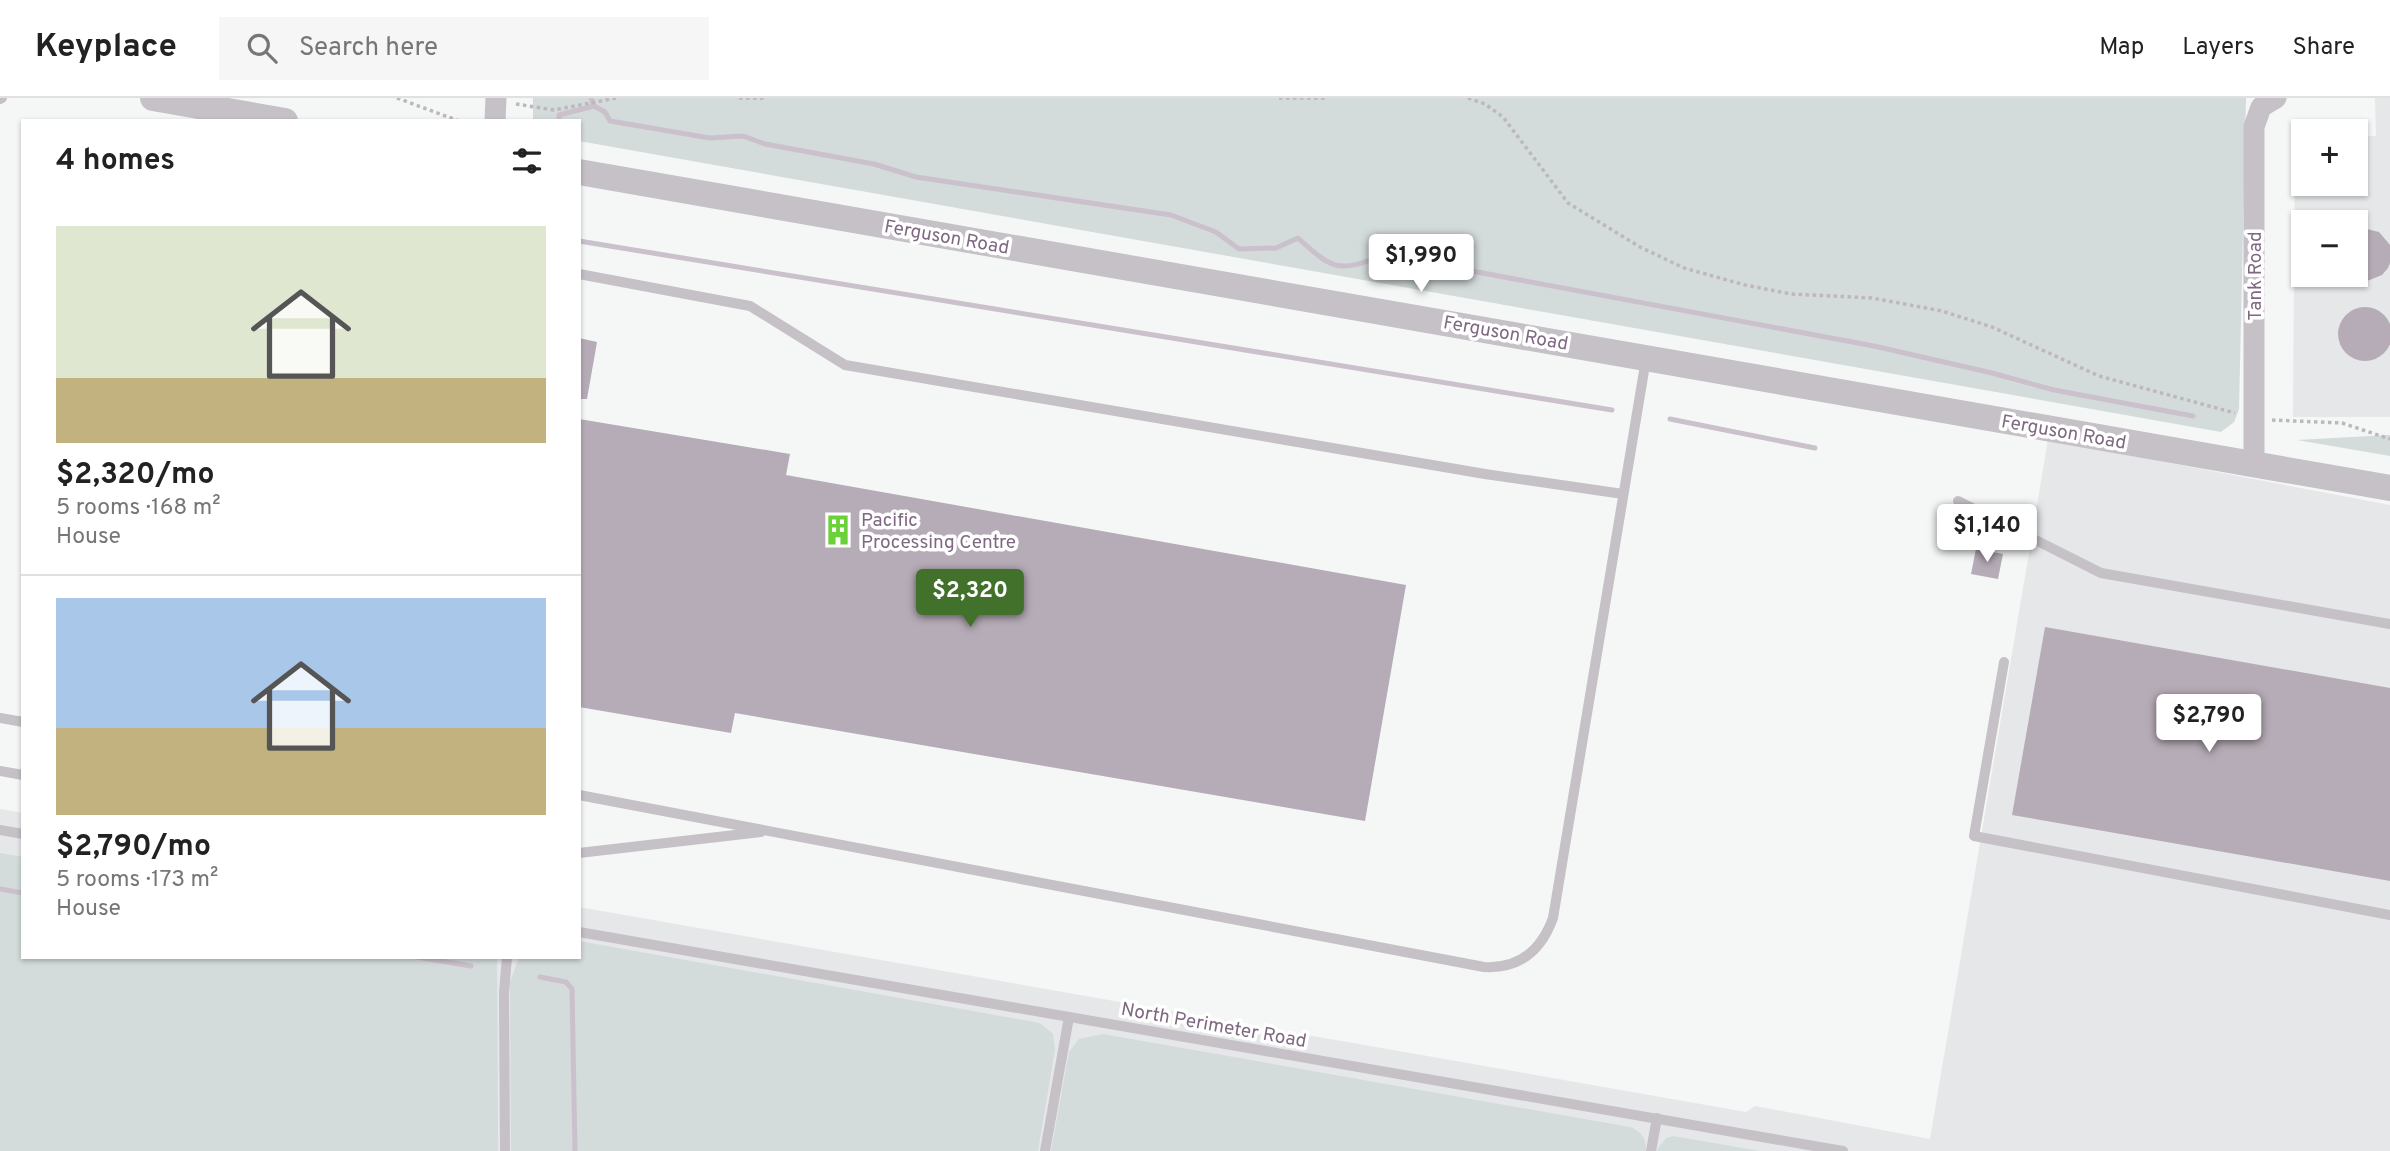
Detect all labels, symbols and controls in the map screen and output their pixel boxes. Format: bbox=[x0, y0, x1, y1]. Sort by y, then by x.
search box bbox=[219, 17, 709, 80]
text: Keyplace bbox=[35, 27, 177, 69]
icon: search bbox=[243, 29, 281, 67]
text: Search here bbox=[299, 32, 438, 65]
text: Map bbox=[2099, 33, 2144, 63]
text: Layers bbox=[2182, 33, 2254, 63]
text: Share bbox=[2292, 33, 2355, 63]
map controls bbox=[2291, 119, 2368, 287]
button: + bbox=[2291, 119, 2368, 196]
icon: filters bbox=[508, 142, 546, 180]
text: 4 homes bbox=[56, 143, 175, 180]
button: − bbox=[2291, 210, 2368, 287]
street label: Ferguson Road bbox=[882, 215, 1011, 261]
street label: Tank Road bbox=[2244, 231, 2268, 321]
pin: $1,990 bbox=[1364, 234, 1478, 294]
text: $1,990 bbox=[1385, 242, 1457, 271]
icon: home bbox=[238, 271, 364, 397]
street label: Ferguson Road bbox=[1441, 311, 1570, 357]
street label: Ferguson Road bbox=[1999, 410, 2128, 456]
text: $2,320/mo bbox=[56, 457, 215, 494]
text: 5 rooms · 168 m² bbox=[56, 494, 221, 523]
pin: $1,140 bbox=[1930, 504, 2044, 564]
place label: Pacific Processing Centre bbox=[861, 509, 1016, 555]
text: $1,140 bbox=[1953, 512, 2021, 541]
building icon: Pacific Processing Centre bbox=[821, 513, 855, 547]
text: House bbox=[56, 523, 121, 552]
pin: $2,320 bbox=[913, 570, 1027, 629]
text: $2,320 bbox=[932, 577, 1008, 606]
icon: home bbox=[238, 643, 364, 769]
pin: $2,790 bbox=[2152, 694, 2266, 754]
text: $2,790 bbox=[2172, 702, 2246, 731]
text: $2,790/mo bbox=[56, 829, 211, 866]
text: 5 rooms · 173 m² bbox=[56, 866, 218, 895]
text: House bbox=[56, 895, 121, 924]
street label: North Perimeter Road bbox=[1119, 998, 1308, 1054]

